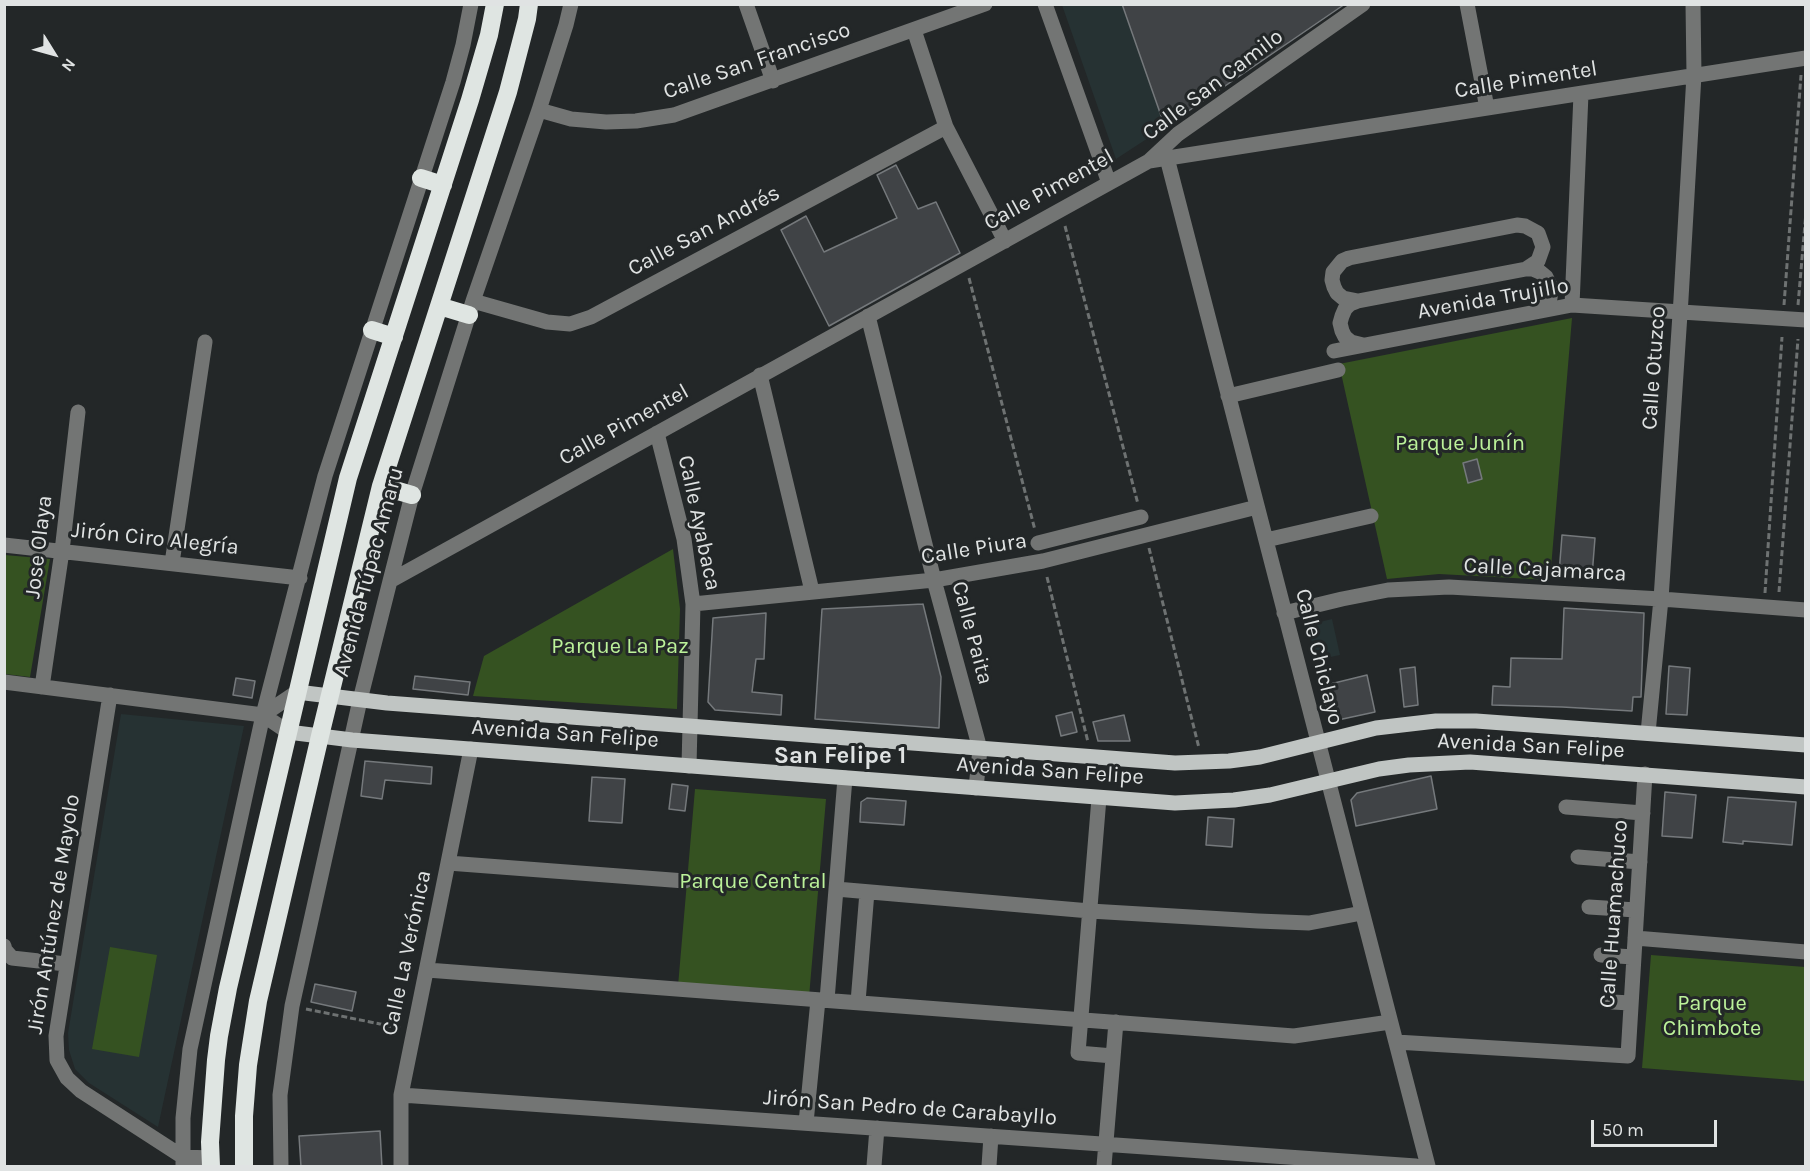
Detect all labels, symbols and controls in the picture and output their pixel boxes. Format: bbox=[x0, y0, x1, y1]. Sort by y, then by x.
street label: Calle San Francisco bbox=[660, 17, 854, 105]
north arrow bbox=[24, 24, 84, 84]
street label: Calle San Camilo bbox=[1137, 24, 1289, 146]
text: N bbox=[58, 55, 80, 75]
street label: Calle Pimentel bbox=[1453, 56, 1599, 104]
street label: Calle Pimentel bbox=[980, 144, 1118, 236]
street label: Calle San Andrés bbox=[624, 180, 784, 282]
street label: Avenida Trujillo bbox=[1415, 273, 1571, 325]
street label: Calle Otuzco bbox=[1637, 305, 1671, 431]
street label: Calle Pimentel bbox=[555, 379, 693, 471]
park label: Parque Junín bbox=[1395, 431, 1525, 457]
street label: Calle Ayabaca bbox=[672, 453, 726, 593]
street label: Avenida Túpac Amaru bbox=[328, 464, 410, 680]
street label: Jose Olaya bbox=[20, 494, 58, 600]
street label: Jirón Ciro Alegría bbox=[70, 517, 240, 561]
street label: Calle Piura bbox=[919, 528, 1029, 570]
street label: Calle Cajamarca bbox=[1463, 553, 1627, 587]
street label: Calle Paita bbox=[946, 579, 998, 687]
street label: Calle Chiclayo bbox=[1289, 586, 1349, 728]
park label: Parque La Paz bbox=[551, 634, 689, 660]
street label: Avenida San Felipe bbox=[470, 714, 660, 754]
street label: Avenida San Felipe bbox=[1437, 728, 1625, 764]
district label: San Felipe 1 bbox=[774, 742, 906, 770]
street label: Avenida San Felipe bbox=[955, 751, 1145, 791]
street label: Jirón Antúnez de Mayolo bbox=[22, 792, 86, 1036]
street label: Calle Huamachuco bbox=[1594, 819, 1634, 1009]
street label: Calle La Verónica bbox=[377, 868, 437, 1038]
park label: Parque Central bbox=[679, 869, 827, 895]
park label: Parque Chimbote bbox=[1663, 991, 1761, 1042]
street label: Jirón San Pedro de Carabayllo bbox=[762, 1085, 1058, 1131]
scale bar bbox=[1594, 1108, 1720, 1146]
text: 50 m bbox=[1602, 1119, 1644, 1141]

